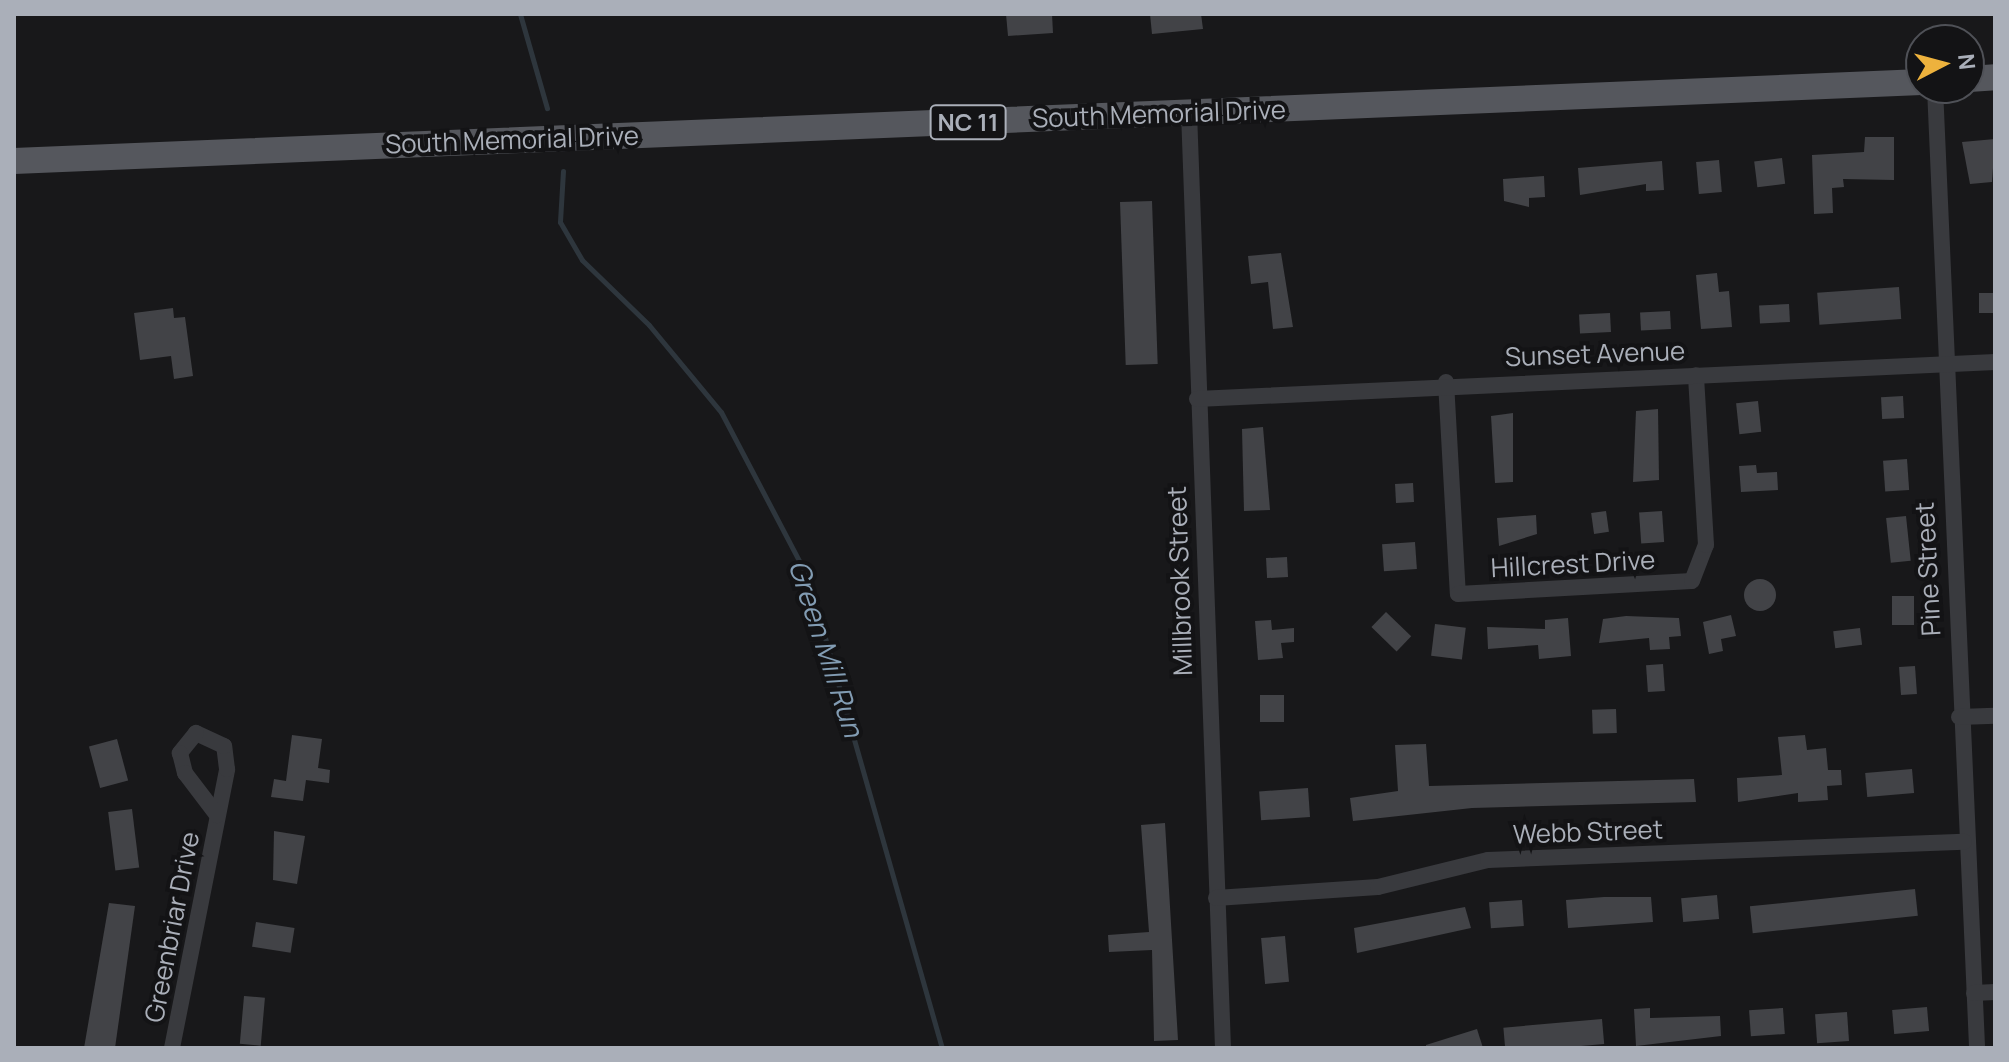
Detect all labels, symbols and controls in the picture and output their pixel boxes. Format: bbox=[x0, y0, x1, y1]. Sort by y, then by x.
north arrow bbox=[1905, 24, 1985, 104]
text: N bbox=[1951, 52, 1983, 71]
street label: South Memorial Drive bbox=[1032, 94, 1286, 134]
road number: NC 11 bbox=[928, 102, 1008, 142]
street label: South Memorial Drive bbox=[385, 120, 639, 160]
street label: Sunset Avenue bbox=[1504, 335, 1686, 373]
street label: Millbrook Street bbox=[1161, 486, 1199, 676]
street label: Pine Street bbox=[1909, 501, 1947, 637]
street label: Hillcrest Drive bbox=[1490, 544, 1656, 584]
water label: Green Mill Run bbox=[783, 555, 871, 741]
street label: Webb Street bbox=[1512, 814, 1664, 850]
street label: Greenbriar Drive bbox=[138, 829, 206, 1025]

